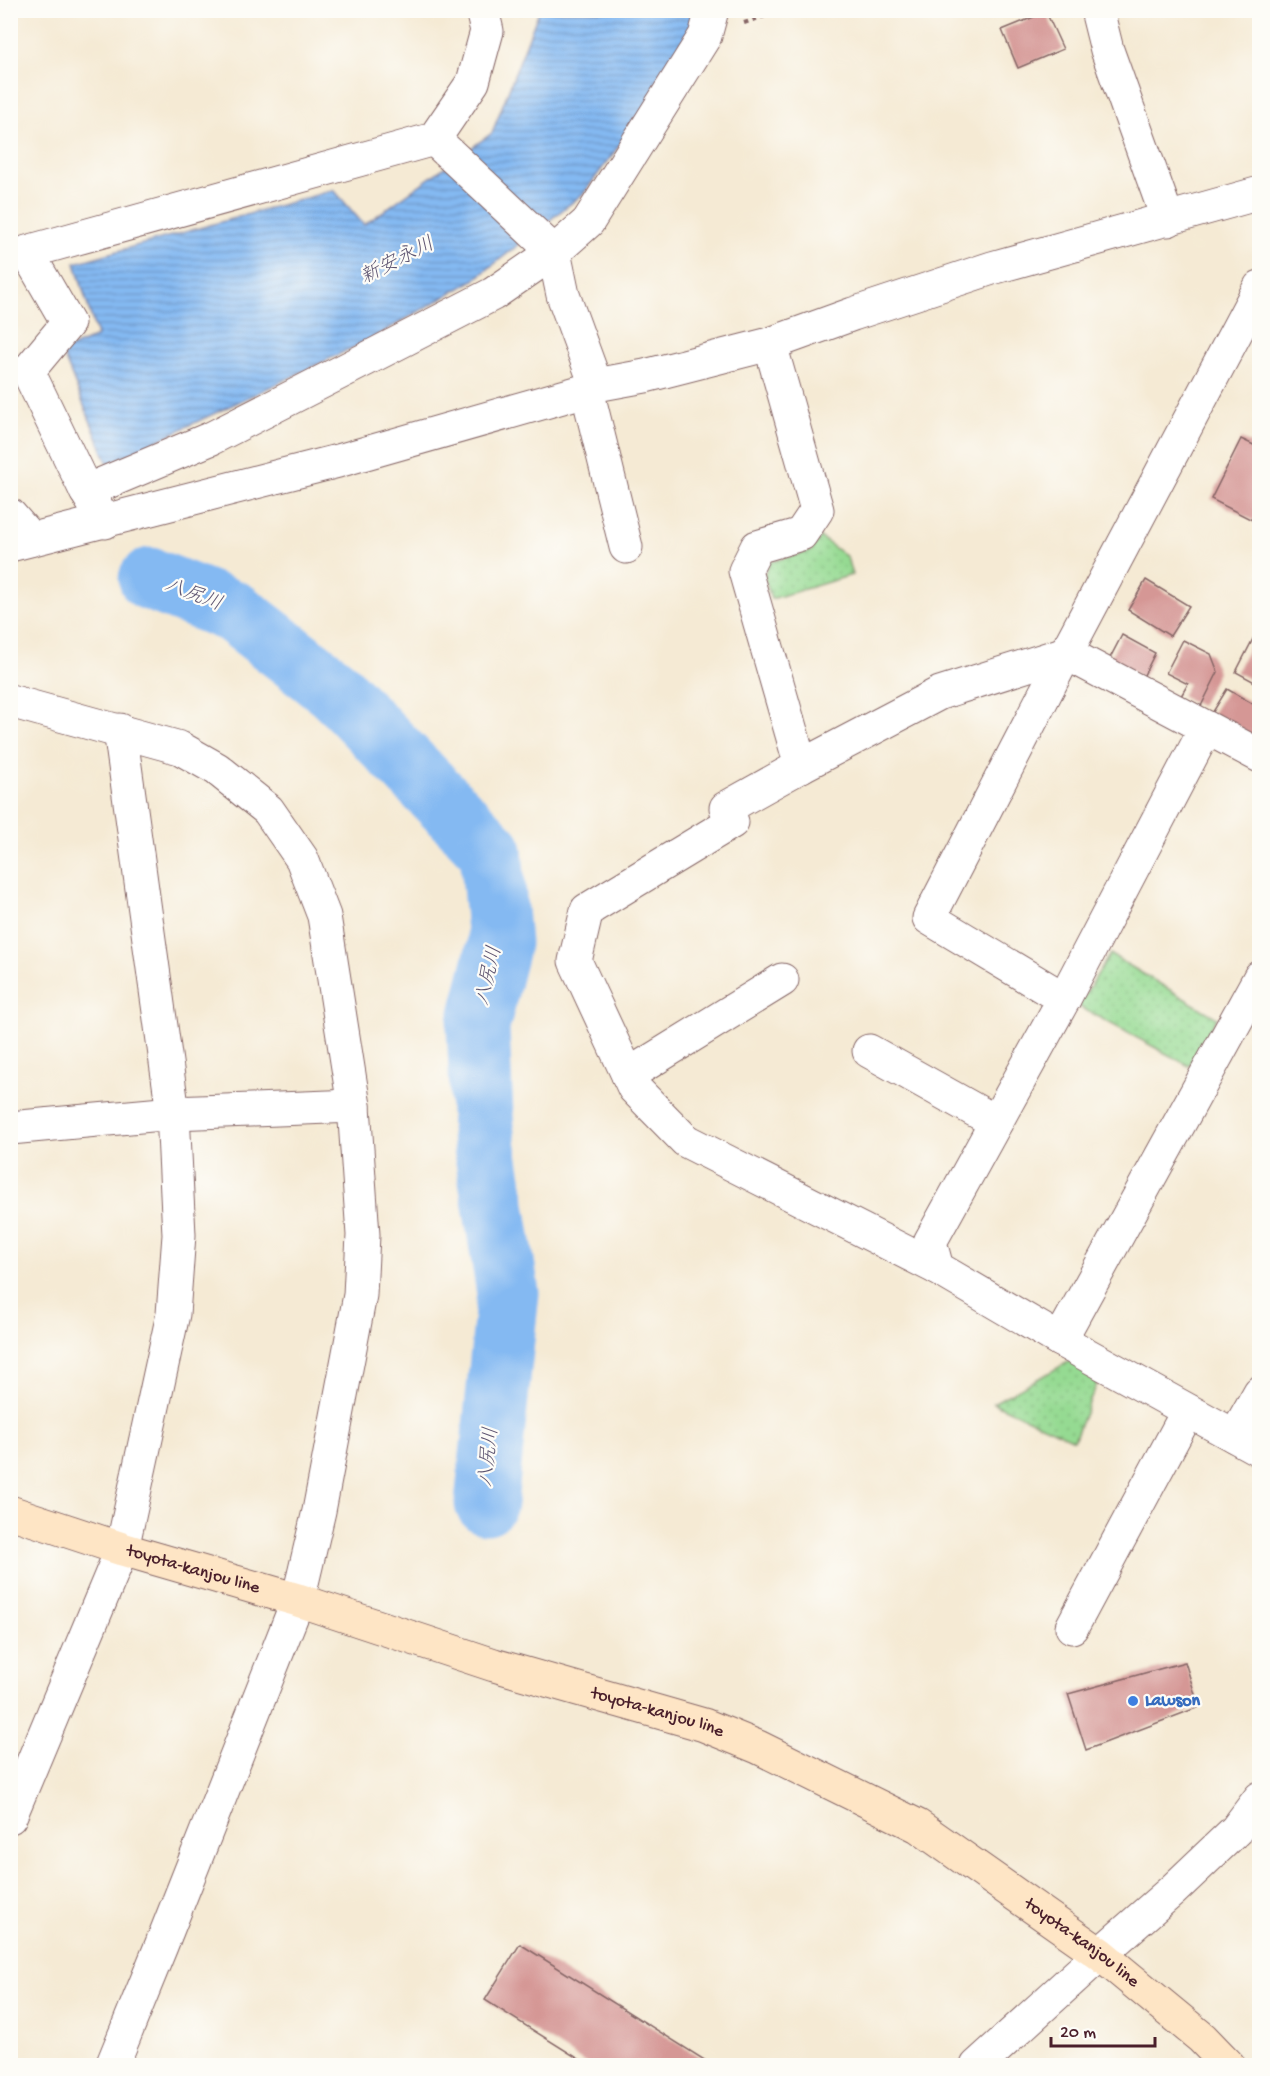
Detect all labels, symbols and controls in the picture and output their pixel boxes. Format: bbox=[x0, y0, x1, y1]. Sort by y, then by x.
water label: 新安永川 bbox=[357, 233, 439, 290]
water label: 八尻川 bbox=[161, 574, 225, 617]
water label: 八尻川 bbox=[471, 944, 508, 1008]
water label: 八尻川 bbox=[474, 1426, 505, 1488]
street label: toyota-kanjou line bbox=[123, 1540, 263, 1599]
street label: toyota-kanjou line bbox=[588, 1683, 728, 1743]
place label: Lawson bbox=[1145, 1691, 1201, 1712]
marker: Lawson bbox=[1126, 1694, 1140, 1708]
street label: toyota-kanjou line bbox=[1019, 1893, 1144, 1993]
scale bar bbox=[1051, 2010, 1154, 2048]
text: 20 m bbox=[1060, 2023, 1096, 2044]

